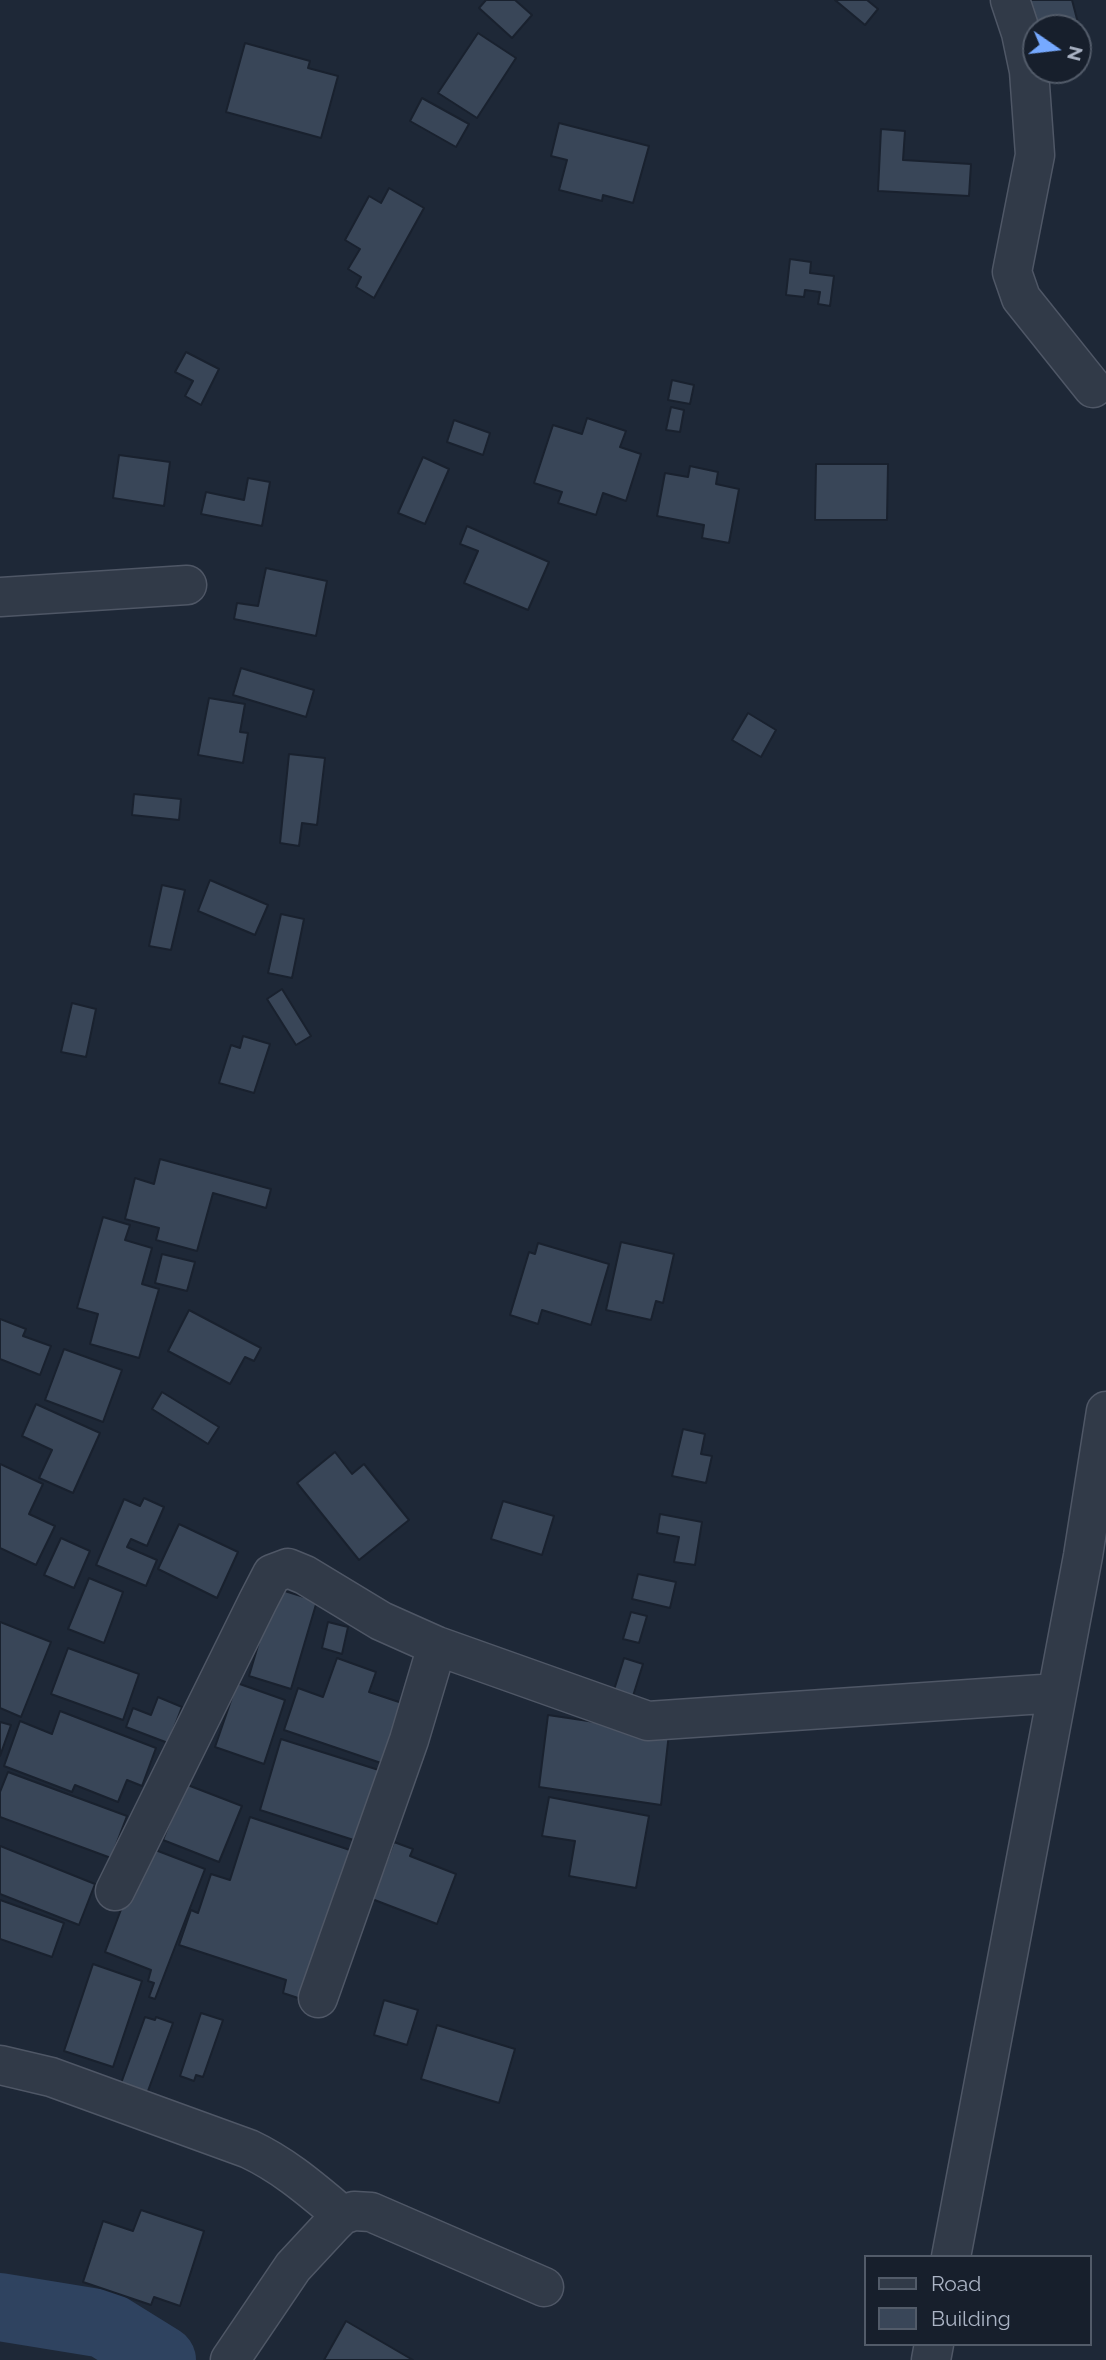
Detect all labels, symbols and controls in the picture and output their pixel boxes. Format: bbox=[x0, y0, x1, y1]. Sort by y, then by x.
north arrow bbox=[1022, 14, 1092, 84]
text: N bbox=[1063, 44, 1088, 63]
legend bbox=[864, 2255, 1092, 2346]
text: Road bbox=[931, 2271, 981, 2296]
text: Building bbox=[931, 2306, 1011, 2331]

